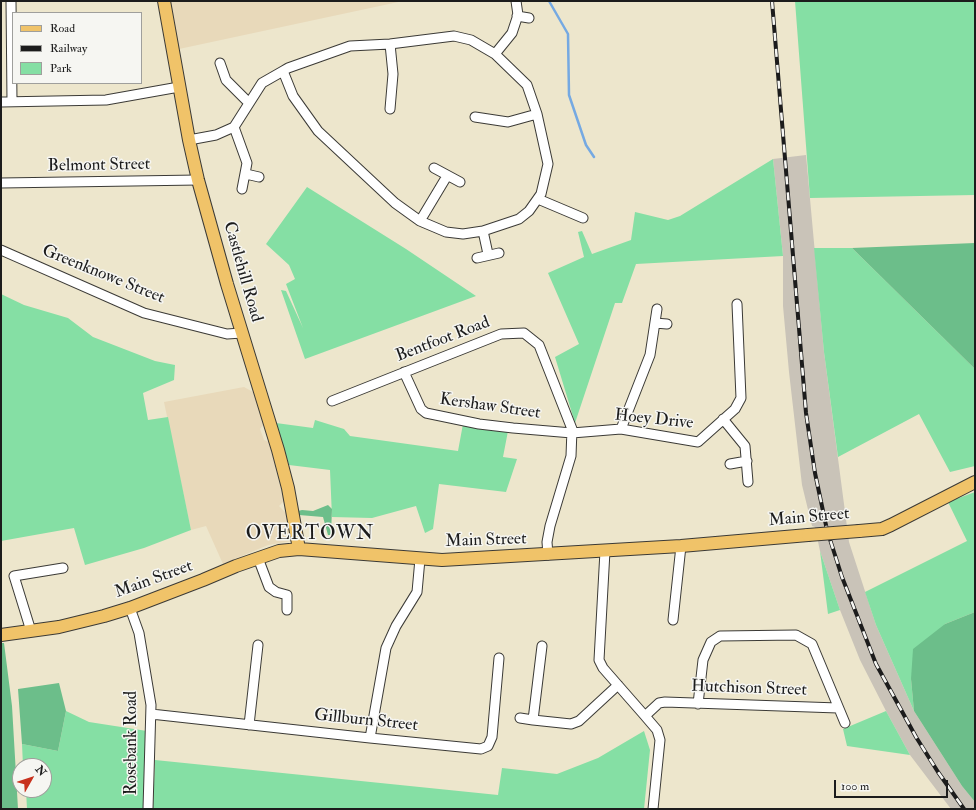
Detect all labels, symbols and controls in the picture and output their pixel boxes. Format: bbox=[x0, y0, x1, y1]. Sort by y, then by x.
legend bbox=[12, 12, 142, 84]
text: Road bbox=[50, 21, 75, 36]
text: Railway bbox=[50, 41, 87, 56]
text: Park bbox=[50, 61, 72, 76]
street label: Belmont Street bbox=[48, 155, 150, 177]
street label: Castlehill Road bbox=[218, 220, 266, 324]
street label: Greenknowe Street bbox=[39, 241, 167, 309]
street label: Bentfoot Road bbox=[393, 313, 493, 367]
street label: Kershaw Street bbox=[438, 390, 542, 424]
street label: Hoey Drive bbox=[614, 406, 694, 434]
street label: Main Street bbox=[768, 504, 850, 532]
district label: OVERTOWN bbox=[246, 524, 374, 546]
street label: Main Street bbox=[445, 529, 527, 553]
street label: Main Street bbox=[112, 557, 196, 603]
street label: Hutchison Street bbox=[691, 677, 807, 701]
street label: Rosebank Road bbox=[122, 691, 142, 795]
street label: Gillburn Street bbox=[313, 705, 419, 737]
north arrow bbox=[12, 758, 52, 798]
text: N bbox=[33, 763, 49, 779]
scale bar bbox=[836, 772, 950, 798]
text: 100 m bbox=[841, 779, 869, 794]

